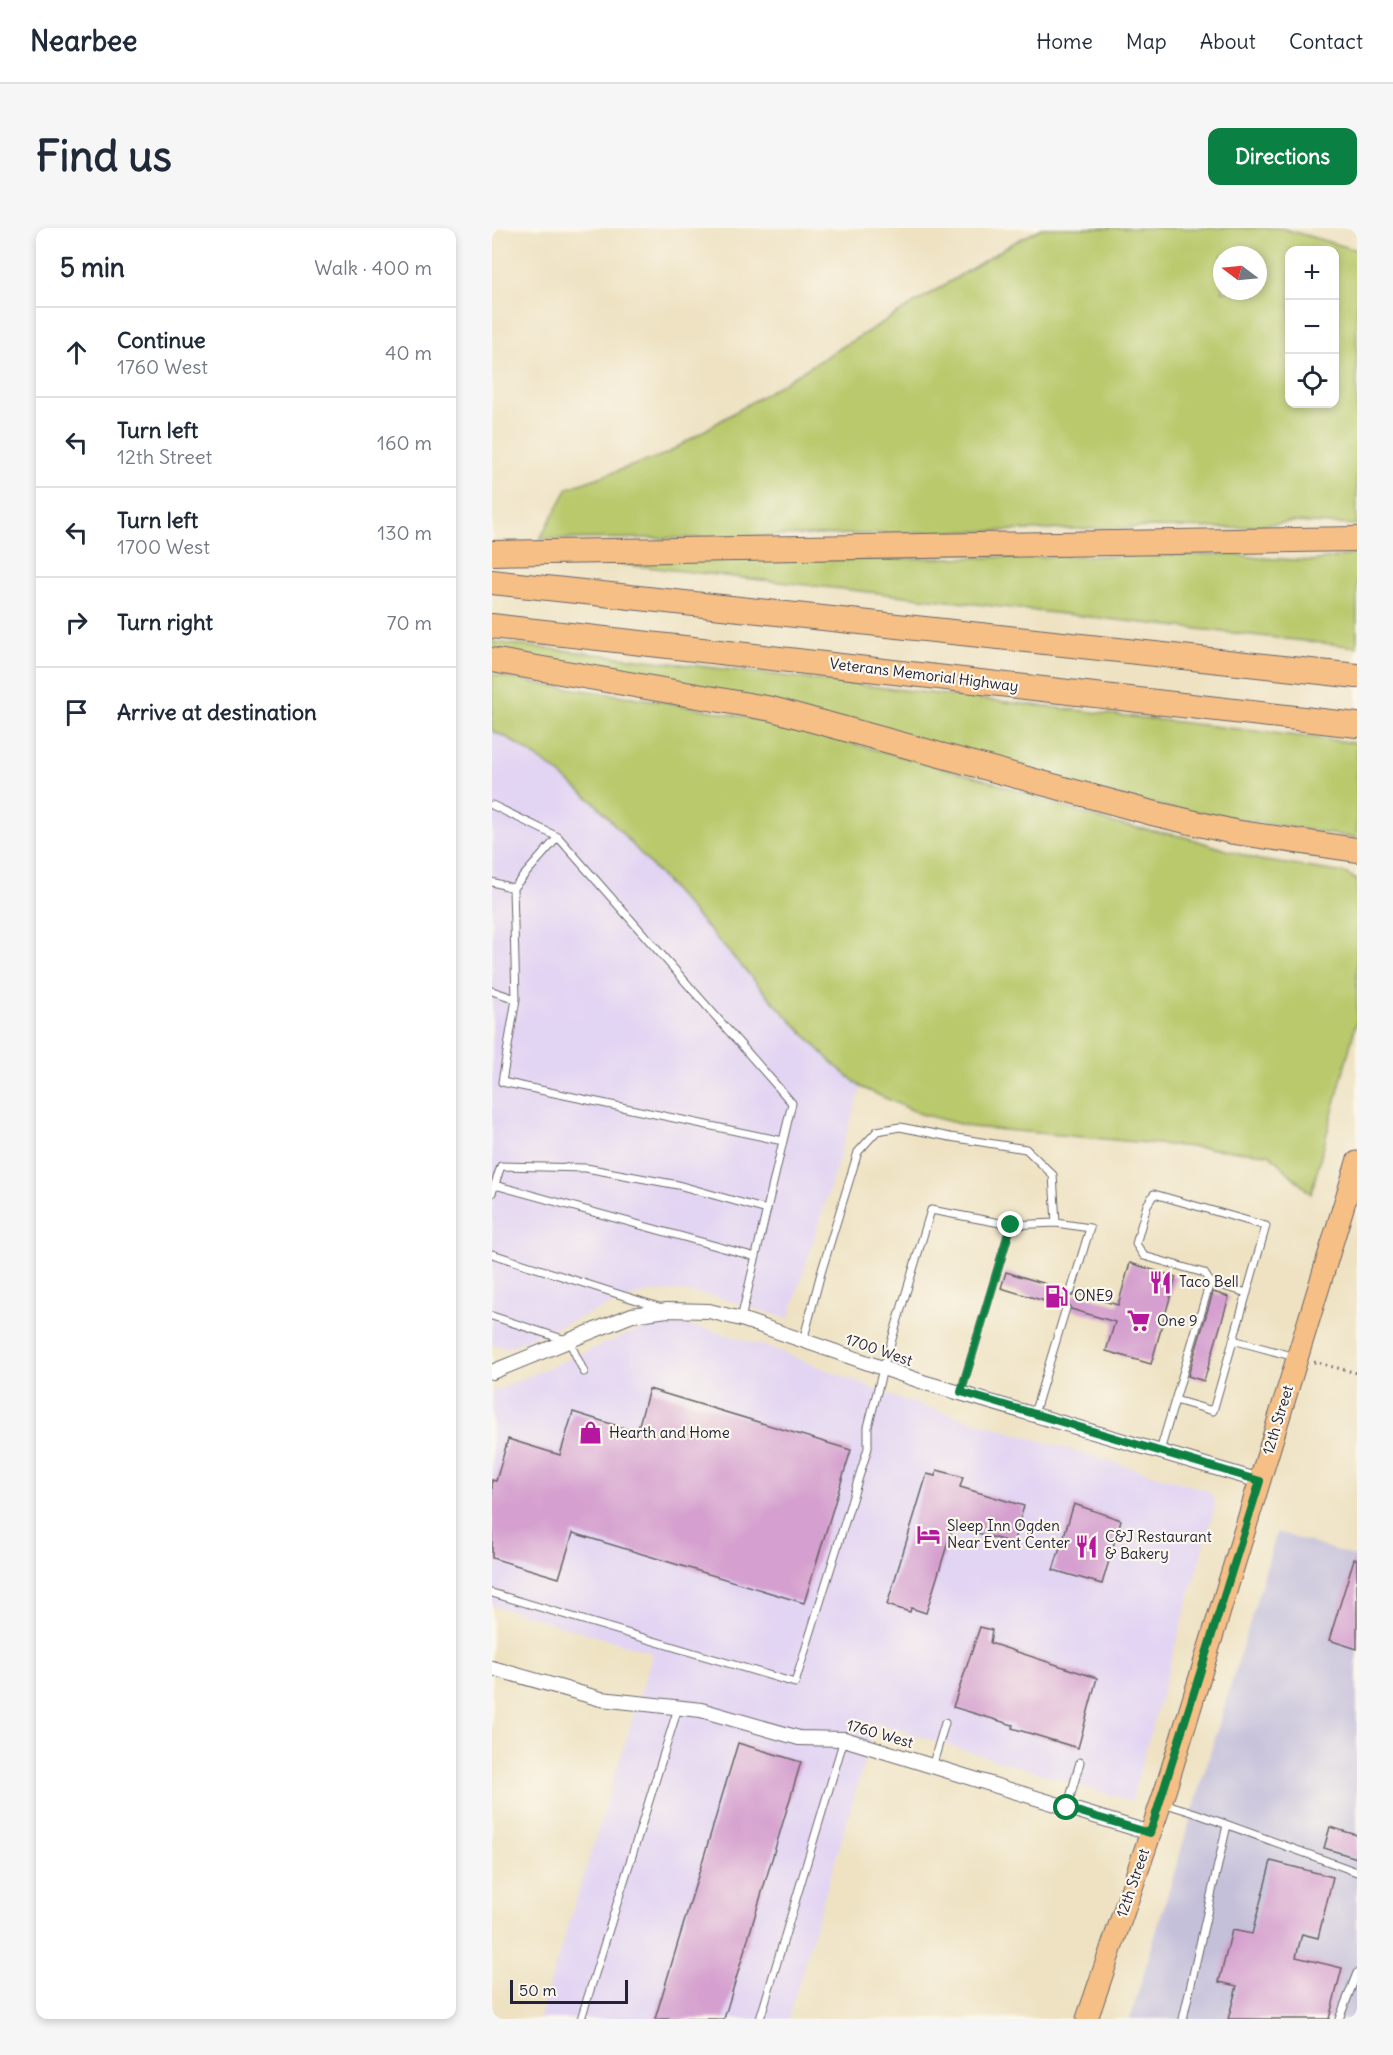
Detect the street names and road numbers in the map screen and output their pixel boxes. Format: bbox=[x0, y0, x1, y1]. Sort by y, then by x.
street label: Veterans Memorial Highway bbox=[829, 653, 1020, 696]
street label: 1700 West bbox=[843, 1329, 915, 1370]
street label: 12th Street bbox=[1258, 1383, 1297, 1457]
street label: 1760 West bbox=[845, 1715, 916, 1752]
street label: 12th Street bbox=[1112, 1846, 1153, 1920]

